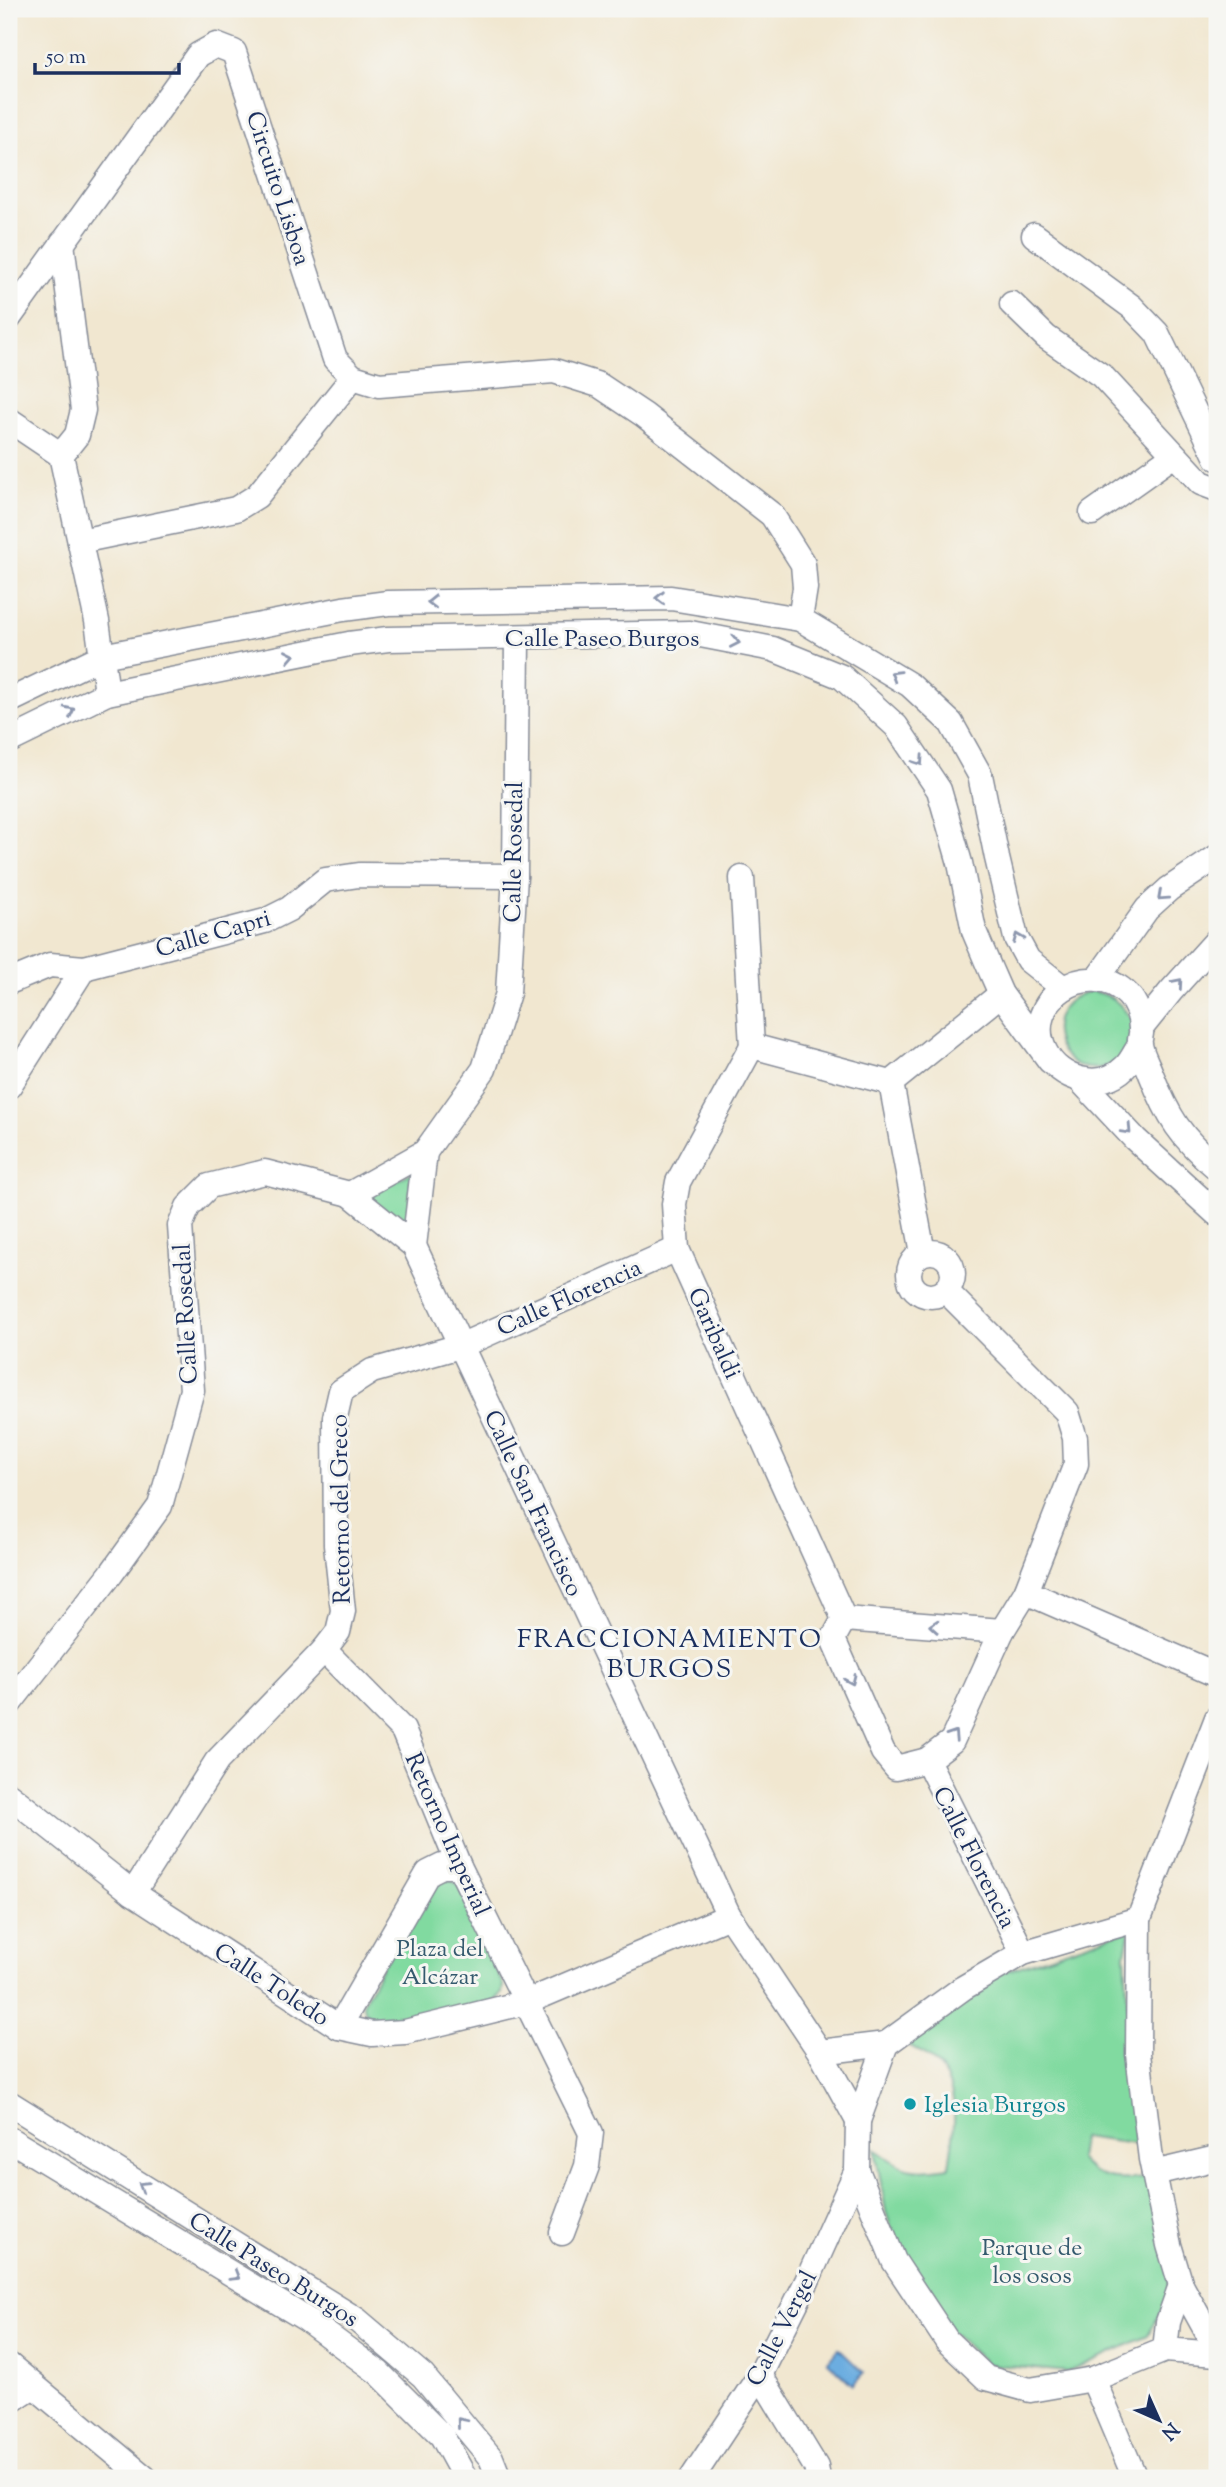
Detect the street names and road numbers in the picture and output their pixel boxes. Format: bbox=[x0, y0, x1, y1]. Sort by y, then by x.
street label: Circuito Lisboa bbox=[236, 107, 318, 270]
street label: Calle Paseo Burgos bbox=[505, 623, 699, 657]
street label: Calle Rosedal bbox=[497, 781, 533, 923]
street label: Calle Capri bbox=[152, 902, 275, 968]
street label: Calle Rosedal bbox=[166, 1242, 208, 1385]
street label: Calle Florencia bbox=[492, 1252, 648, 1346]
street label: Garibaldi bbox=[678, 1283, 748, 1385]
street label: Calle San Francisco bbox=[474, 1405, 590, 1603]
street label: Retorno del Greco bbox=[323, 1414, 361, 1604]
street label: Retorno Imperial bbox=[395, 1748, 498, 1922]
street label: Calle Florencia bbox=[923, 1781, 1024, 1935]
street label: Calle Toledo bbox=[207, 1936, 335, 2036]
street label: Calle Paseo Burgos bbox=[181, 2205, 365, 2337]
street label: Calle Vergel bbox=[739, 2265, 827, 2393]

